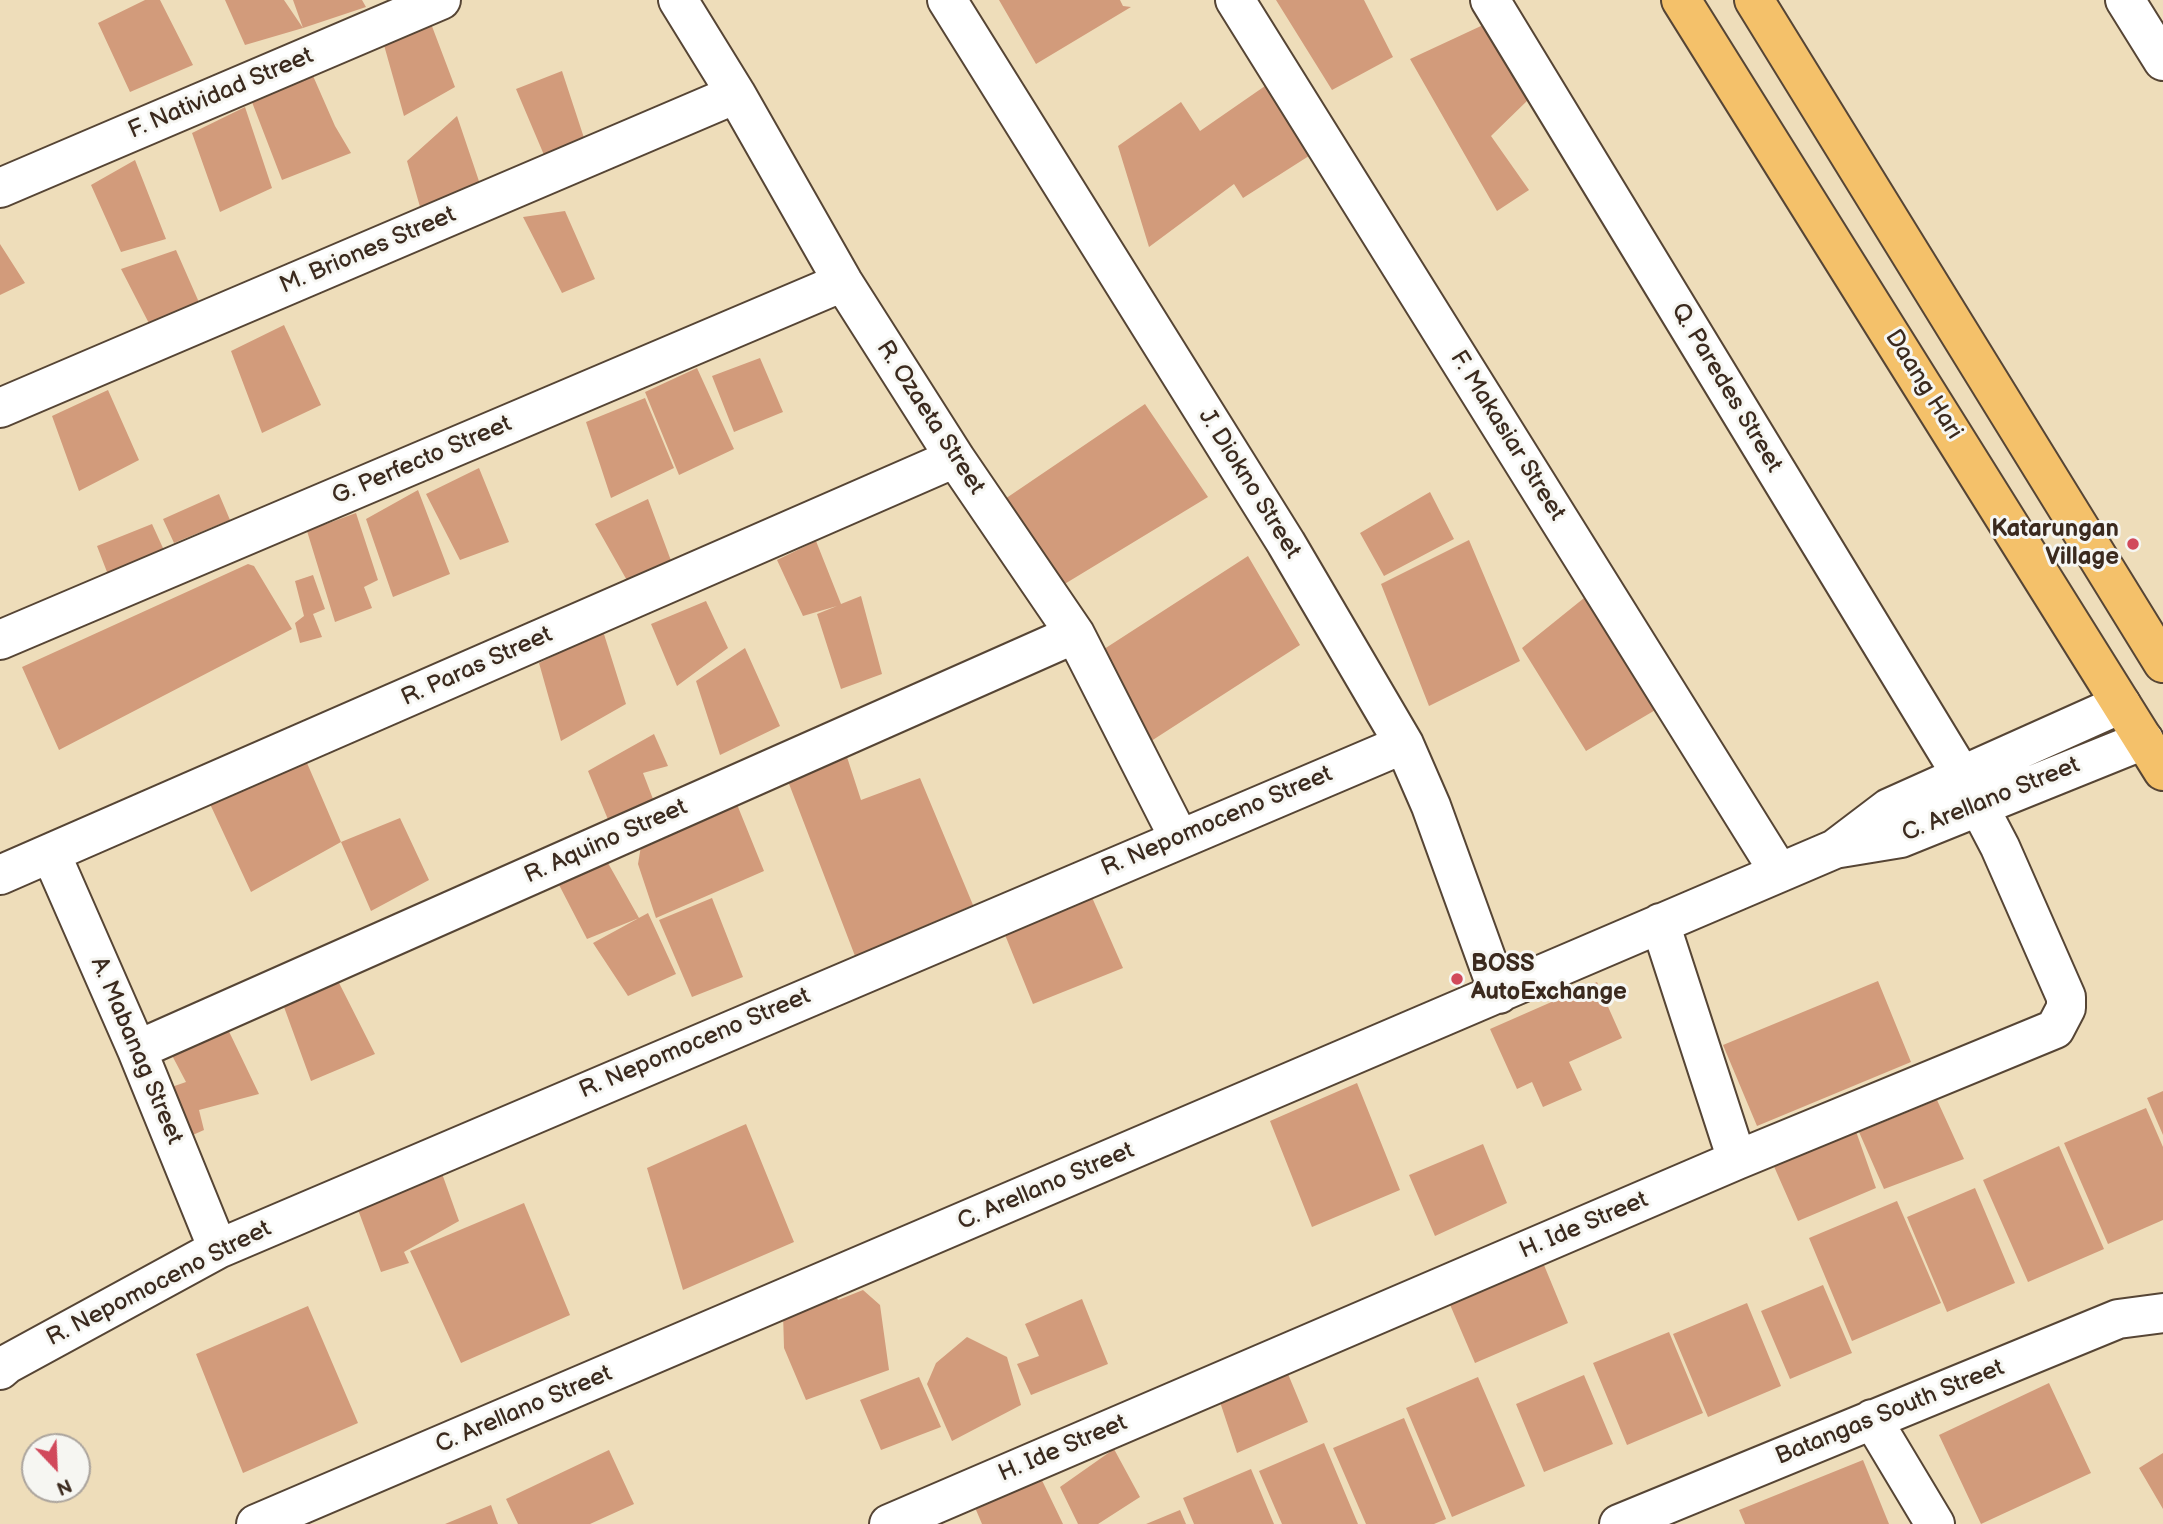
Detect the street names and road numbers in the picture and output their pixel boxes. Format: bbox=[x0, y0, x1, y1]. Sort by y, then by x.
street label: F. Natividad Street bbox=[124, 42, 318, 146]
street label: M. Briones Street bbox=[276, 201, 460, 301]
street label: Q. Paredes Street bbox=[1664, 298, 1788, 478]
street label: Daang Hari bbox=[1878, 325, 1968, 445]
street label: R. Ozaeta Street bbox=[870, 336, 990, 500]
street label: F. Makasiar Street bbox=[1443, 346, 1571, 526]
street label: J. Diokno Street bbox=[1191, 404, 1307, 564]
street label: G. Perfecto Street bbox=[328, 410, 516, 512]
street label: R. Paras Street bbox=[397, 621, 557, 713]
street label: C. Arellano Street bbox=[1898, 751, 2084, 849]
street label: R. Nepomoceno Street bbox=[1097, 760, 1337, 884]
street label: R. Aquino Street bbox=[520, 793, 692, 891]
street label: A. Mabanag Street bbox=[84, 953, 188, 1149]
street label: R. Nepomoceno Street bbox=[575, 982, 815, 1106]
street label: C. Arellano Street bbox=[954, 1137, 1138, 1237]
street label: H. Ide Street bbox=[1516, 1186, 1652, 1266]
street label: R. Nepomoceno Street bbox=[42, 1215, 276, 1353]
street label: Batangas South Street bbox=[1772, 1354, 2008, 1472]
street label: C. Arellano Street bbox=[432, 1360, 616, 1460]
street label: H. Ide Street bbox=[995, 1409, 1131, 1489]

